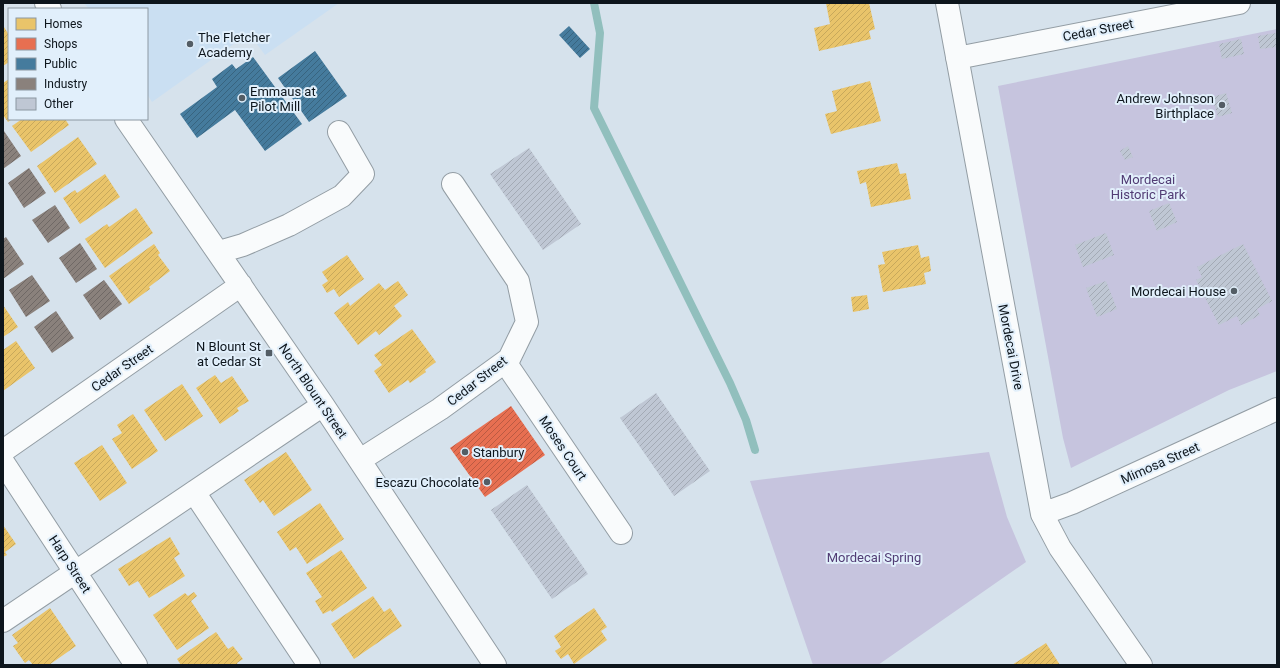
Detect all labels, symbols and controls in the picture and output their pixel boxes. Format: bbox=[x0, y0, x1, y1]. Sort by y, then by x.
legend bbox=[8, 8, 148, 120]
street label: Cedar Street bbox=[1061, 16, 1135, 44]
text: Homes bbox=[44, 17, 82, 31]
place label: The Fletcher Academy bbox=[198, 30, 270, 60]
text: Shops bbox=[44, 37, 78, 51]
marker: The Fletcher Academy bbox=[185, 39, 195, 49]
text: Public bbox=[44, 57, 77, 71]
text: Industry bbox=[44, 77, 88, 91]
place label: Emmaus at Pilot Mill bbox=[250, 84, 316, 114]
place label: Andrew Johnson Birthplace bbox=[1117, 91, 1214, 121]
marker: Emmaus at Pilot Mill bbox=[237, 93, 247, 103]
text: Other bbox=[44, 97, 73, 111]
marker: Andrew Johnson Birthplace bbox=[1217, 100, 1227, 110]
park label: Mordecai Historic Park bbox=[1111, 172, 1186, 202]
place label: Mordecai House bbox=[1131, 284, 1226, 299]
marker: Mordecai House bbox=[1229, 286, 1239, 296]
street label: Mordecai Drive bbox=[995, 303, 1027, 391]
place label: N Blount St at Cedar St bbox=[196, 339, 261, 369]
street label: Cedar Street bbox=[88, 341, 156, 395]
street label: North Blount Street bbox=[276, 341, 350, 441]
marker: N Blount St at Cedar St bbox=[264, 348, 274, 358]
street label: Cedar Street bbox=[444, 353, 510, 409]
street label: Moses Court bbox=[536, 413, 590, 483]
street label: Mimosa Street bbox=[1118, 439, 1202, 487]
place label: Stanbury bbox=[473, 445, 524, 460]
marker: Stanbury bbox=[460, 447, 470, 457]
place label: Escazu Chocolate bbox=[376, 475, 479, 490]
marker: Escazu Chocolate bbox=[482, 477, 492, 487]
street label: Harp Street bbox=[46, 532, 94, 596]
park label: Mordecai Spring bbox=[827, 550, 921, 565]

